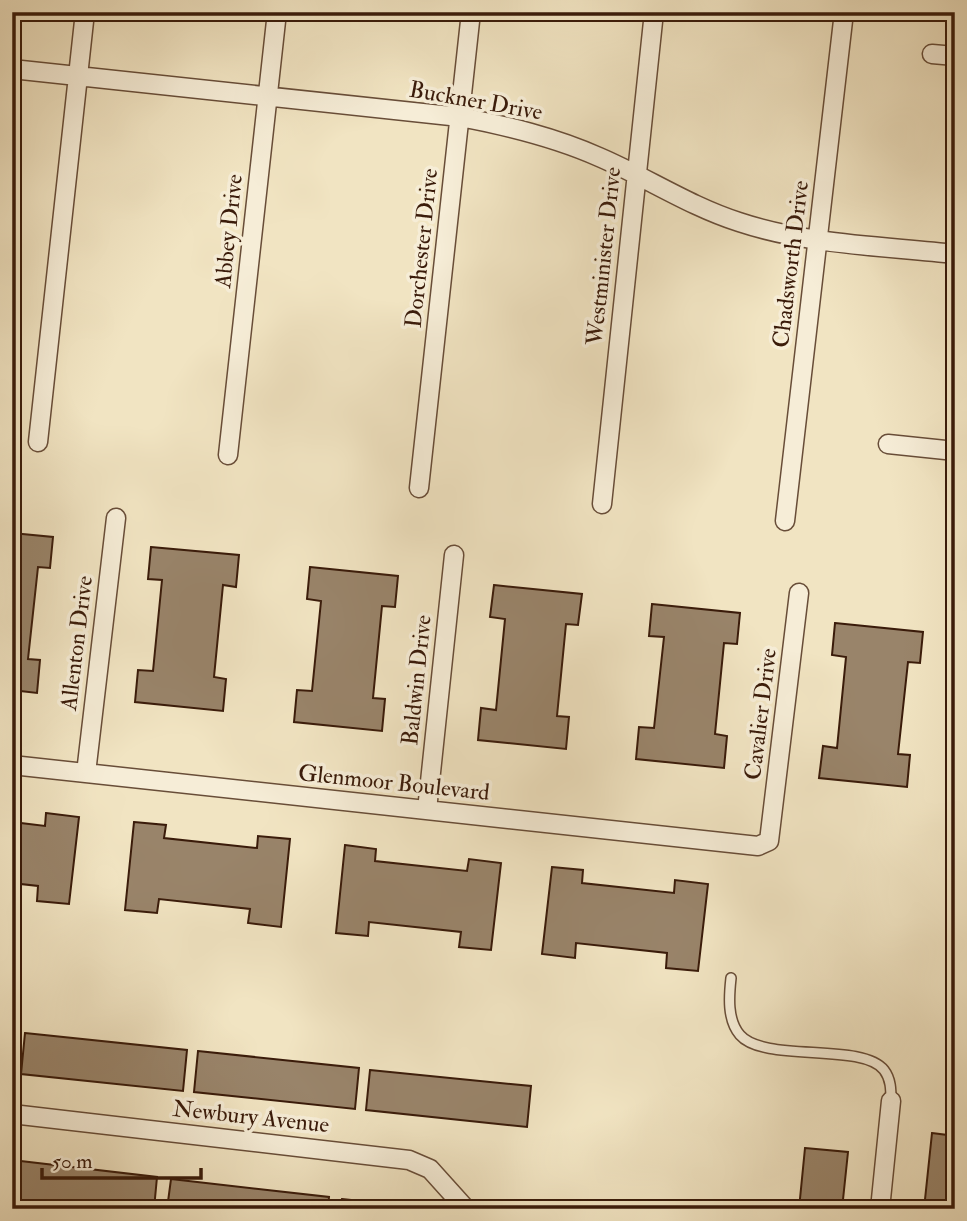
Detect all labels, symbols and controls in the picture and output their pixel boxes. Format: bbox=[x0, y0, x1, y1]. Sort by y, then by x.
street label: Buckner Drive bbox=[407, 75, 545, 127]
street label: Westminister Drive bbox=[580, 165, 627, 348]
street label: Dorchester Drive bbox=[399, 166, 444, 329]
street label: Abbey Drive bbox=[208, 172, 249, 290]
street label: Chadsworth Drive bbox=[766, 178, 815, 349]
street label: Allenton Drive bbox=[54, 574, 99, 713]
street label: Baldwin Drive bbox=[395, 613, 438, 747]
street label: Cavalier Drive bbox=[738, 646, 783, 782]
street label: Glenmoor Boulevard bbox=[297, 758, 491, 807]
street label: Newbury Avenue bbox=[171, 1094, 331, 1139]
scale bar bbox=[42, 1137, 201, 1181]
text: 50 m bbox=[52, 1148, 93, 1175]

